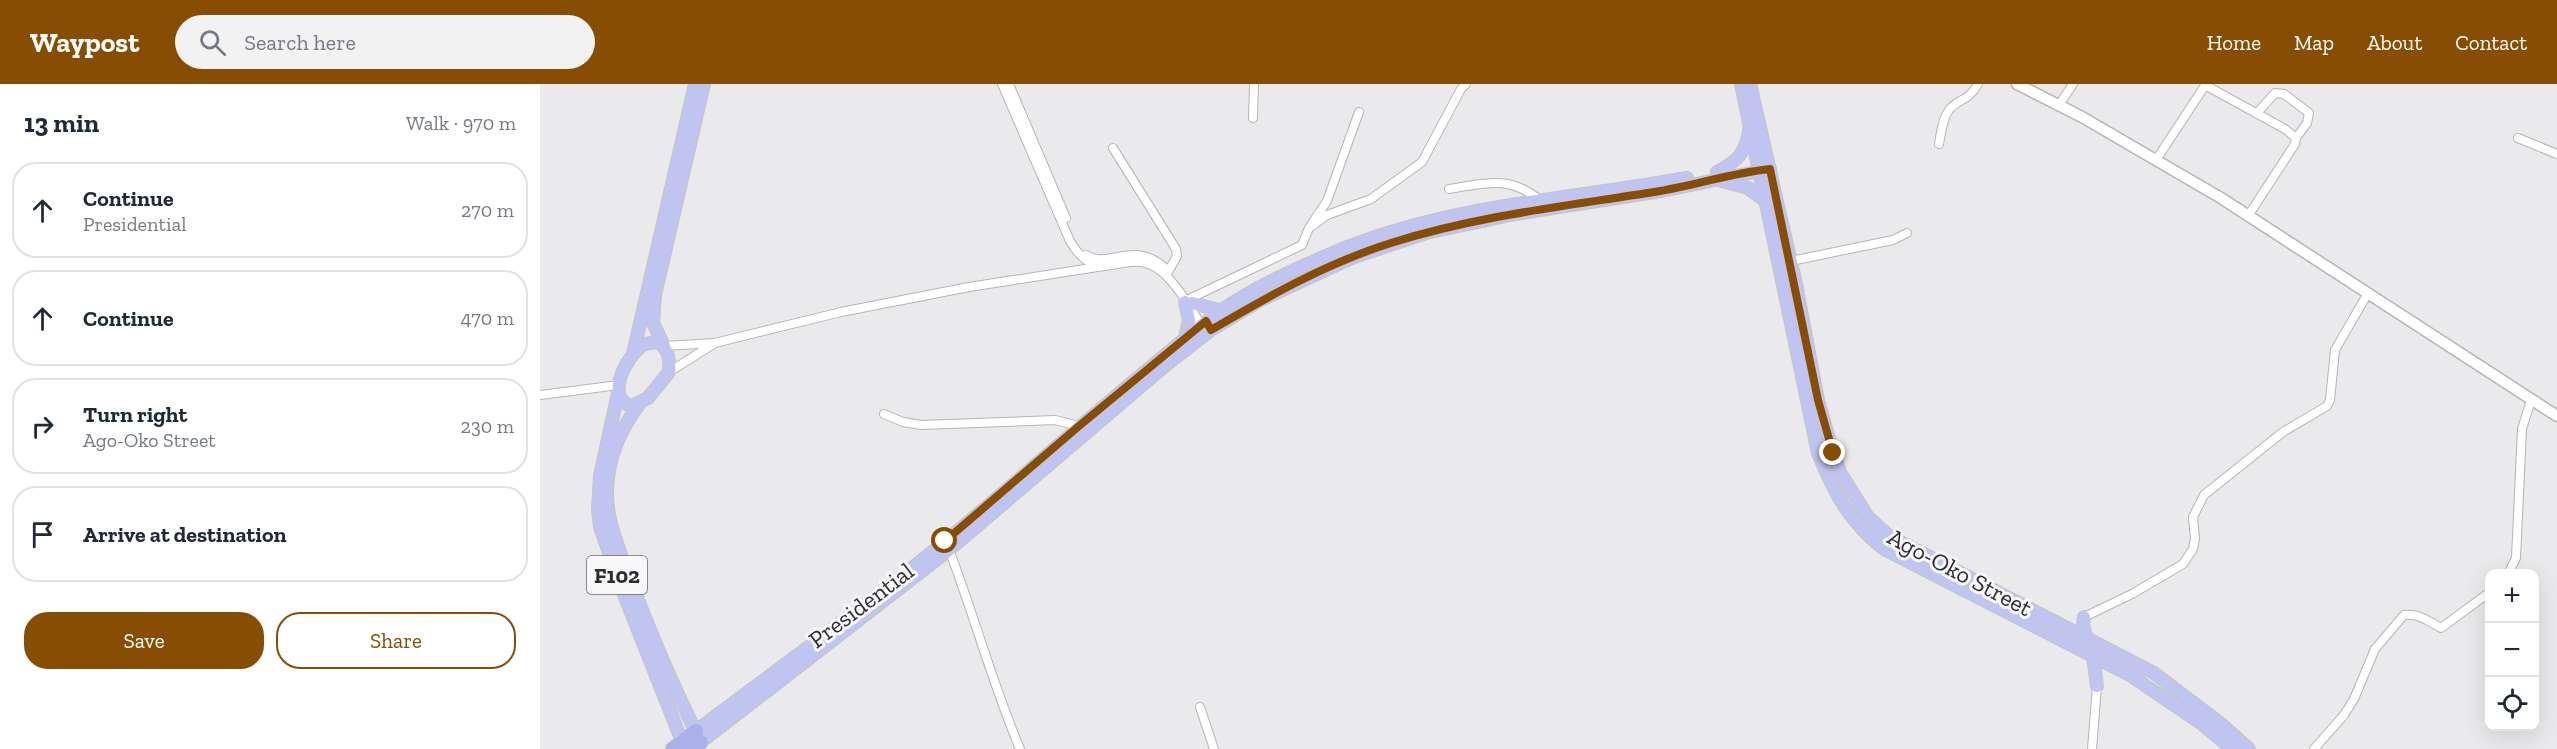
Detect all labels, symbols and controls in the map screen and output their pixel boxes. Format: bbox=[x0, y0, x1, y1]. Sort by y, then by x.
search box bbox=[175, 15, 595, 69]
text: Waypost bbox=[30, 26, 139, 59]
icon: search bbox=[196, 26, 229, 59]
text: Search here bbox=[244, 29, 356, 56]
text: Home bbox=[2207, 30, 2261, 55]
text: Map bbox=[2294, 30, 2334, 55]
text: About bbox=[2367, 30, 2422, 55]
text: Contact bbox=[2455, 30, 2527, 55]
text: 13 min bbox=[24, 107, 99, 139]
text: Walk · 970 m bbox=[406, 111, 516, 135]
text: Continue bbox=[83, 185, 174, 212]
icon: ahead bbox=[26, 194, 59, 227]
text: 270 m bbox=[461, 198, 514, 222]
text: Presidential bbox=[83, 212, 186, 236]
icon: ahead bbox=[26, 302, 59, 335]
text: Continue bbox=[83, 305, 174, 332]
text: 470 m bbox=[461, 306, 514, 330]
text: Turn right bbox=[83, 401, 187, 428]
icon: right bbox=[26, 410, 59, 443]
text: 230 m bbox=[461, 414, 514, 438]
text: Ago-Oko Street bbox=[83, 428, 216, 452]
route end bbox=[1819, 439, 1845, 465]
icon: arrive bbox=[26, 518, 59, 551]
text: Arrive at destination bbox=[83, 521, 286, 548]
street label: Ago-Oko Street bbox=[1883, 522, 2037, 622]
route start bbox=[931, 527, 957, 553]
road number: F102 bbox=[587, 556, 647, 594]
street label: Presidential bbox=[803, 556, 919, 654]
map controls bbox=[2485, 569, 2539, 731]
button: + bbox=[2485, 569, 2539, 623]
button: Save bbox=[24, 612, 264, 669]
button: Share bbox=[276, 612, 516, 669]
button: − bbox=[2485, 623, 2539, 677]
button: locate bbox=[2485, 677, 2539, 731]

